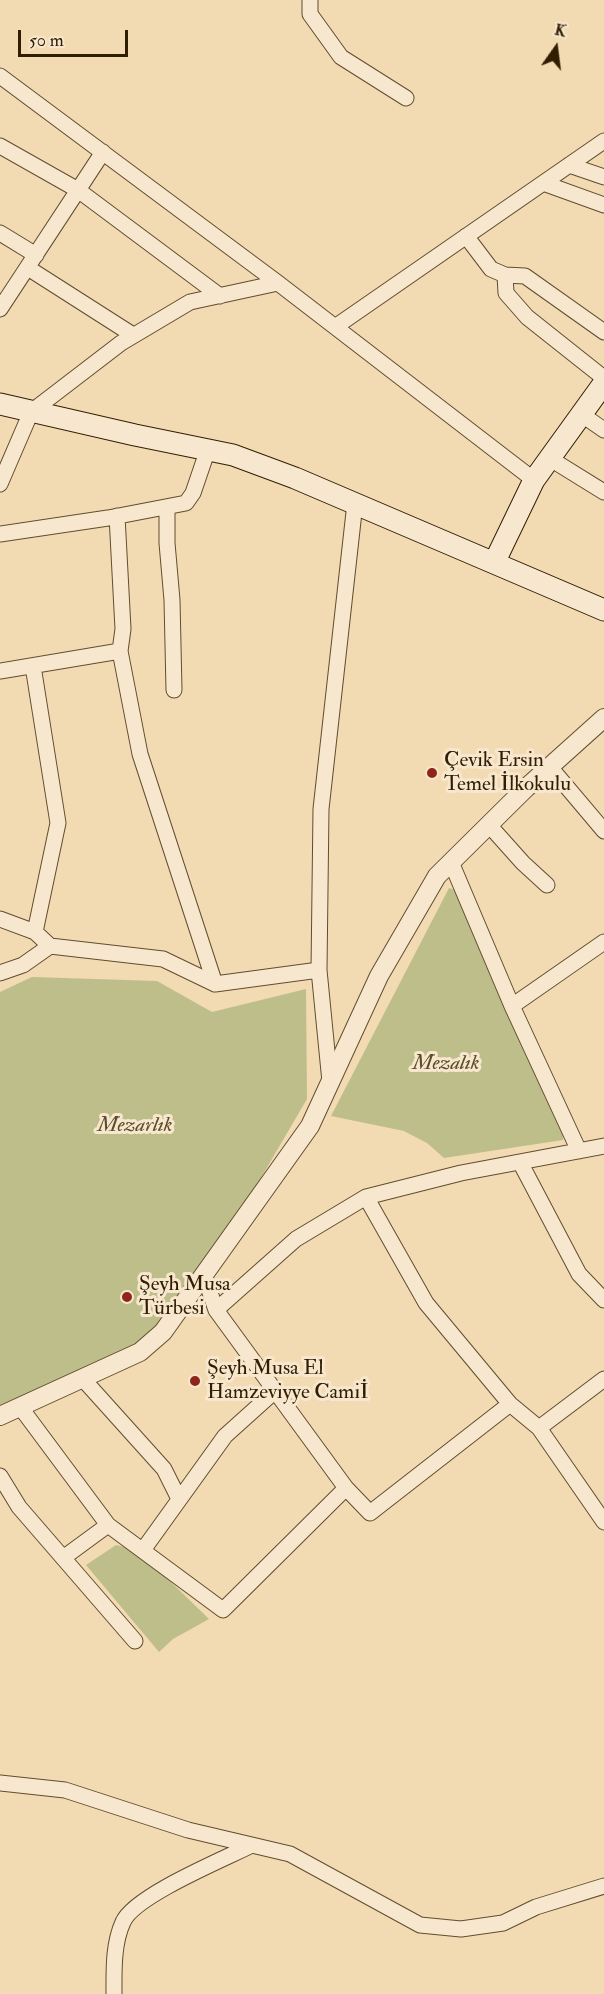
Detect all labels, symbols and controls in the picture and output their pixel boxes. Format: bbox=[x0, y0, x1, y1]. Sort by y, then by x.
scale bar bbox=[21, 18, 130, 56]
north arrow bbox=[526, 18, 586, 78]
text: K bbox=[553, 19, 568, 42]
text: 50 m bbox=[29, 29, 64, 52]
place label: Çevik Ersin Temel İlkokulu bbox=[444, 748, 571, 798]
marker: Çevik Ersin Temel İlkokulu bbox=[425, 766, 439, 780]
park label: Mezalık bbox=[413, 1051, 479, 1077]
park label: Mezarlık bbox=[98, 1113, 172, 1139]
place label: Şeyh Musa Türbesi bbox=[139, 1272, 231, 1322]
marker: Şeyh Musa Türbesi bbox=[120, 1290, 134, 1304]
place label: Şeyh Musa El Hamzeviyye Camiİ bbox=[207, 1356, 368, 1406]
marker: Şeyh Musa El Hamzeviyye Camiİ bbox=[188, 1374, 202, 1388]

